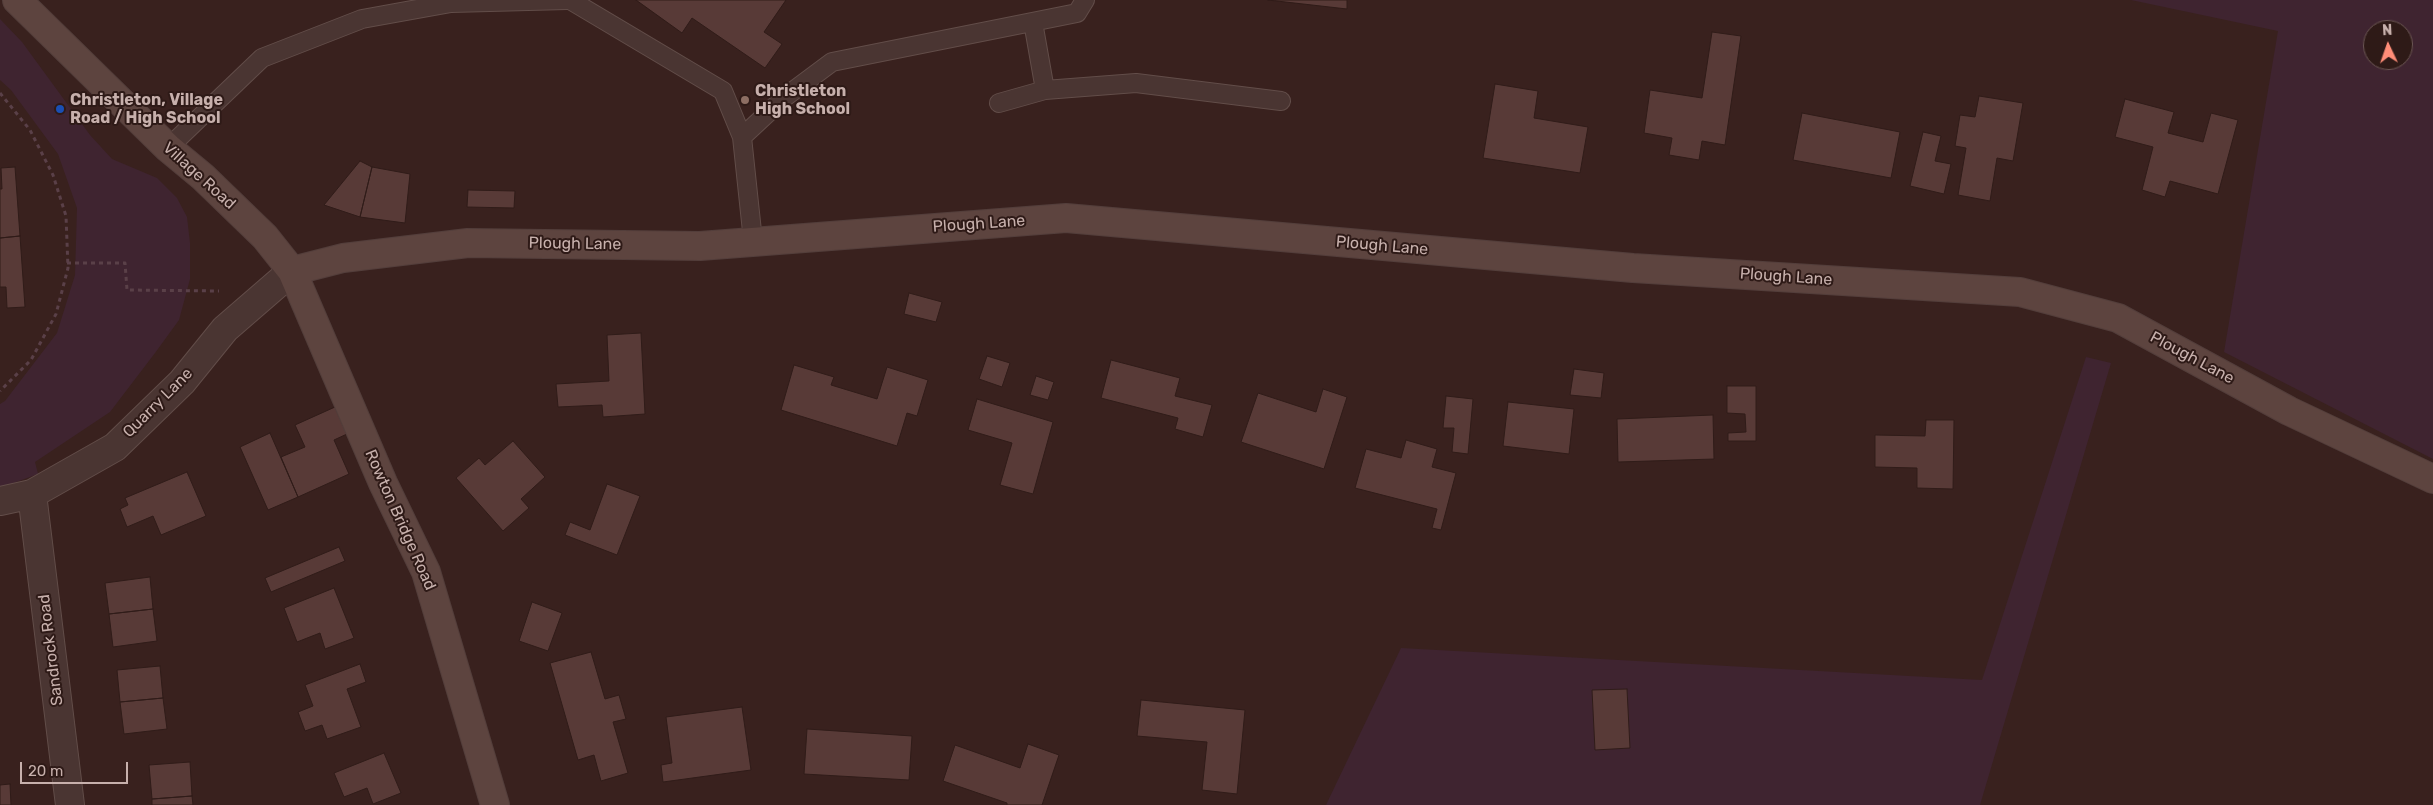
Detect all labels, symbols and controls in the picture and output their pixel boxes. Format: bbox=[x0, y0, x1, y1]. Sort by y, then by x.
north arrow bbox=[2363, 20, 2413, 70]
text: N bbox=[2382, 22, 2393, 39]
place label: Christleton High School bbox=[755, 81, 850, 119]
place label: Christleton, Village Road / High School bbox=[70, 90, 223, 128]
marker: Christleton High School bbox=[739, 94, 751, 106]
marker: Christleton, Village Road / High School bbox=[54, 103, 66, 115]
street label: Village Road bbox=[159, 138, 239, 214]
street label: Plough Lane bbox=[932, 211, 1026, 237]
street label: Plough Lane bbox=[1335, 232, 1429, 260]
street label: Plough Lane bbox=[528, 234, 622, 254]
street label: Plough Lane bbox=[1739, 264, 1833, 290]
street label: Plough Lane bbox=[2147, 328, 2237, 388]
street label: Quarry Lane bbox=[119, 364, 197, 442]
street label: Rowton Bridge Road bbox=[360, 447, 440, 593]
street label: Sandrock Road bbox=[35, 593, 67, 707]
scale bar bbox=[22, 752, 130, 784]
text: 20 m bbox=[28, 762, 63, 780]

